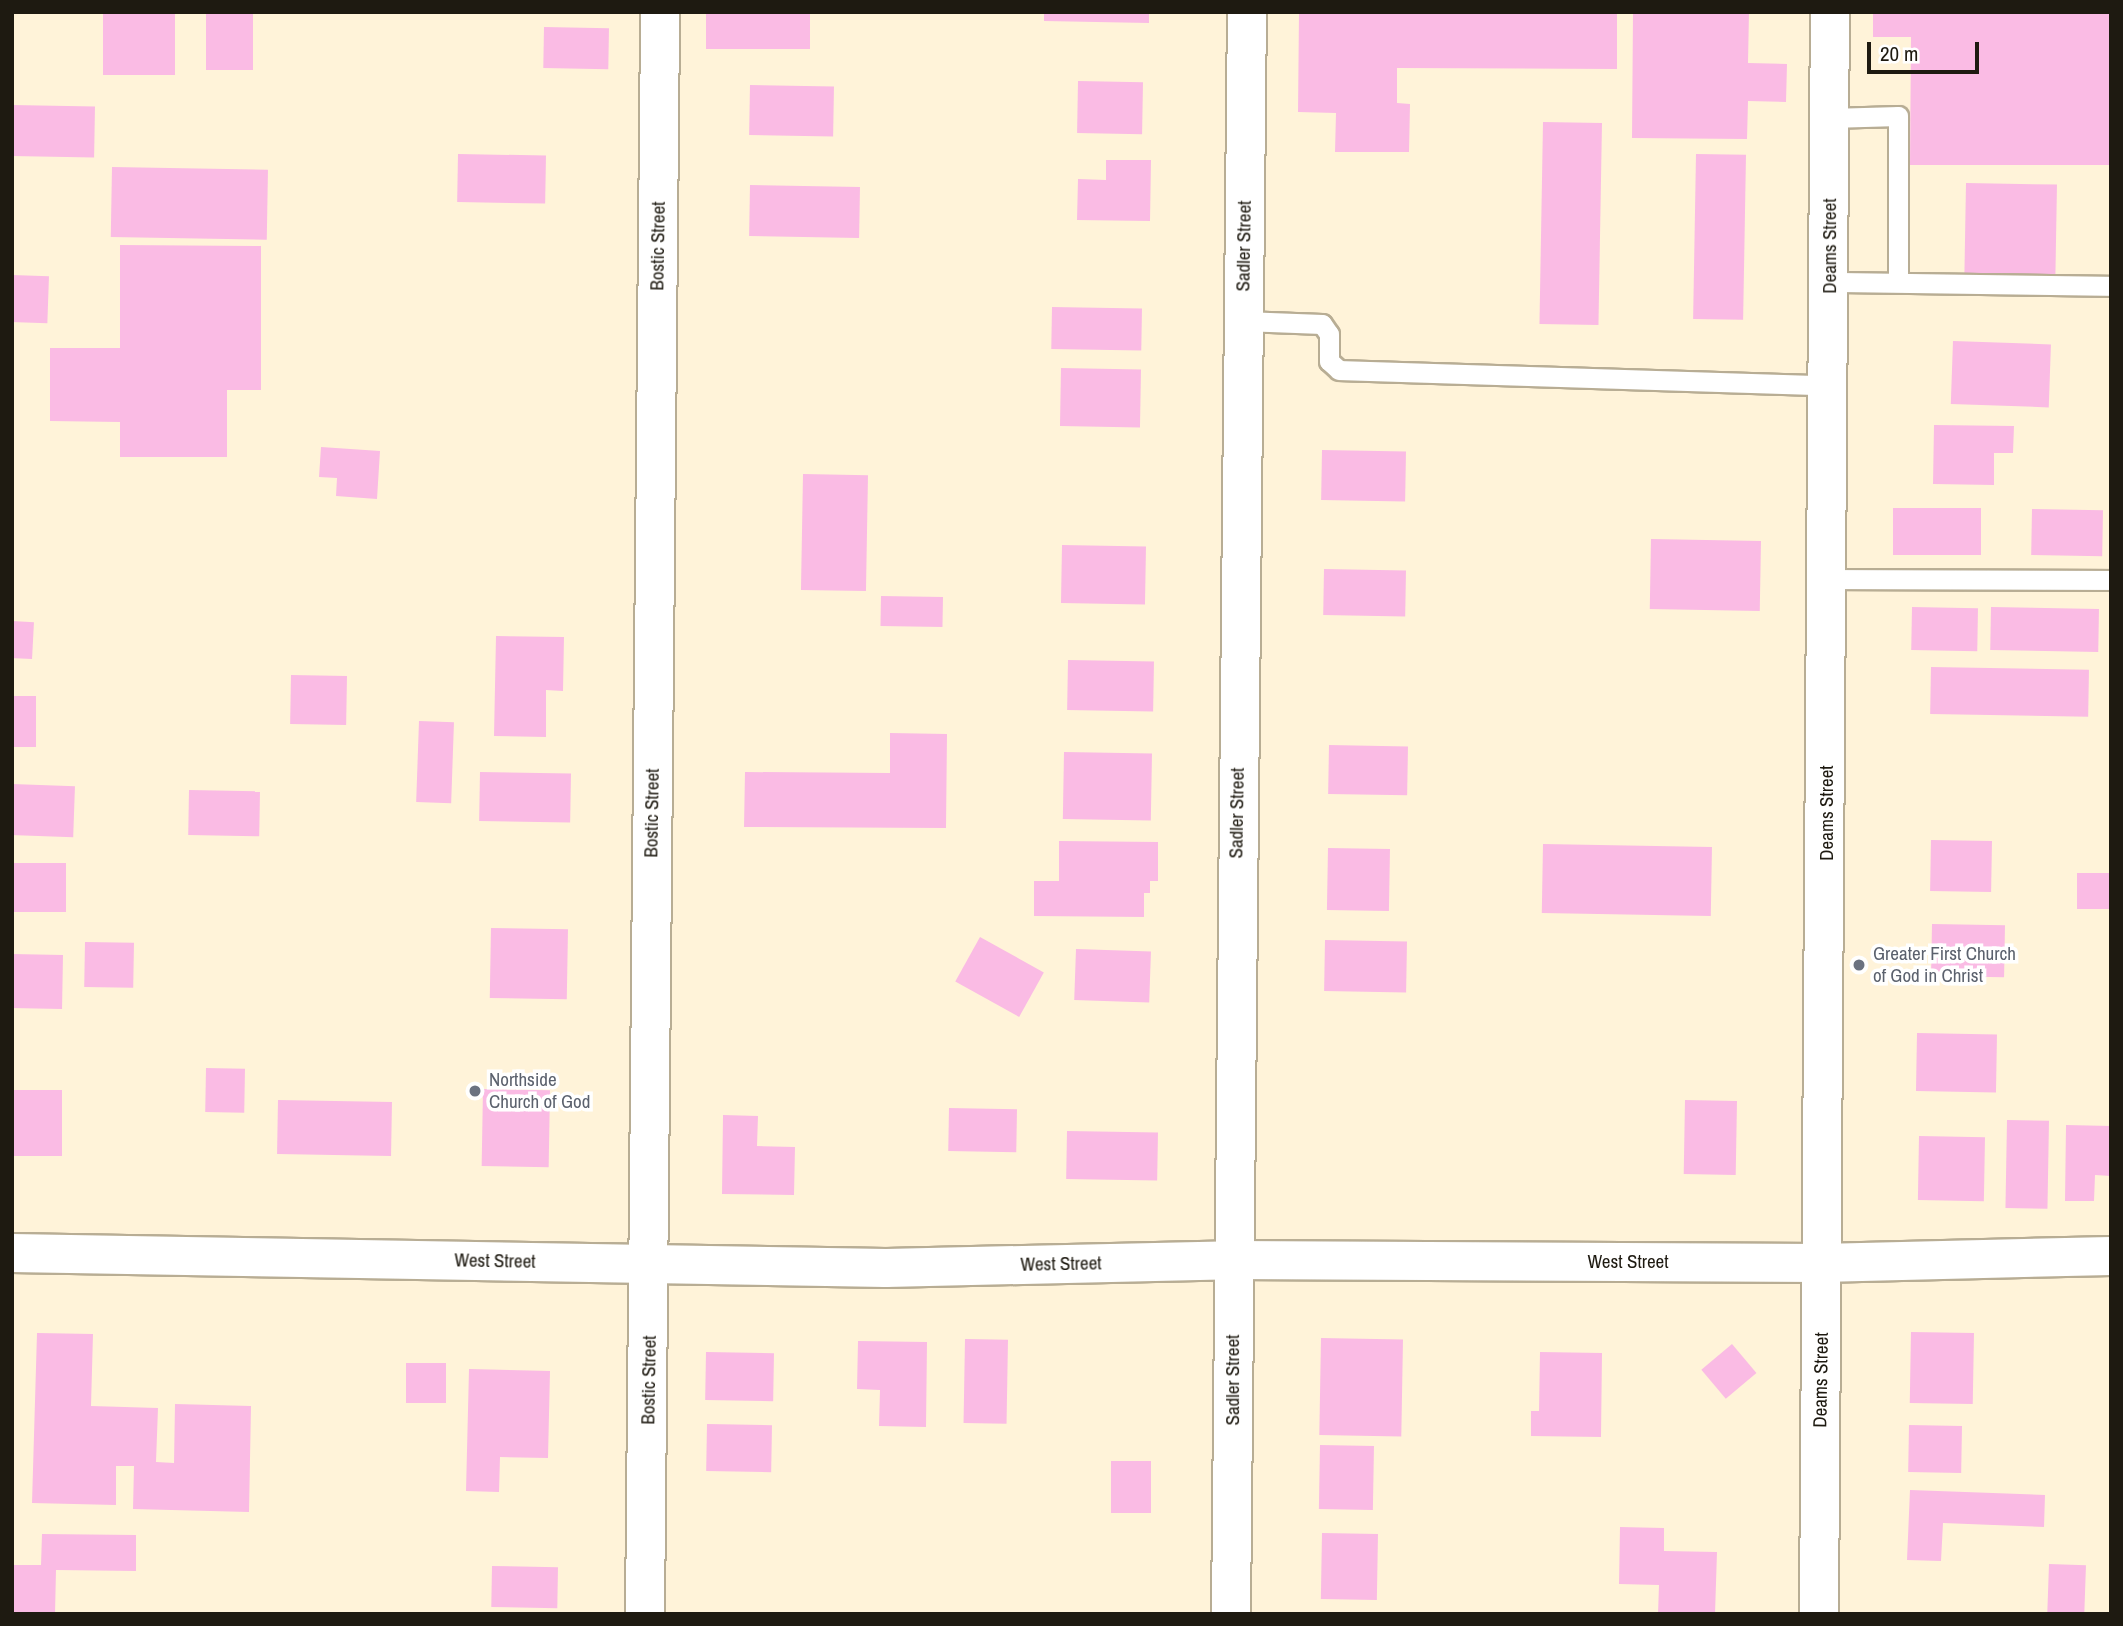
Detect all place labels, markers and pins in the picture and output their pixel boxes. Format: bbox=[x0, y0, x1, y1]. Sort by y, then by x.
place label: Greater First Church of God in Christ bbox=[1873, 943, 2016, 987]
marker: Greater First Church of God in Christ bbox=[1851, 957, 1867, 973]
place label: Northside Church of God bbox=[489, 1069, 590, 1113]
marker: Northside Church of God bbox=[467, 1083, 483, 1099]

